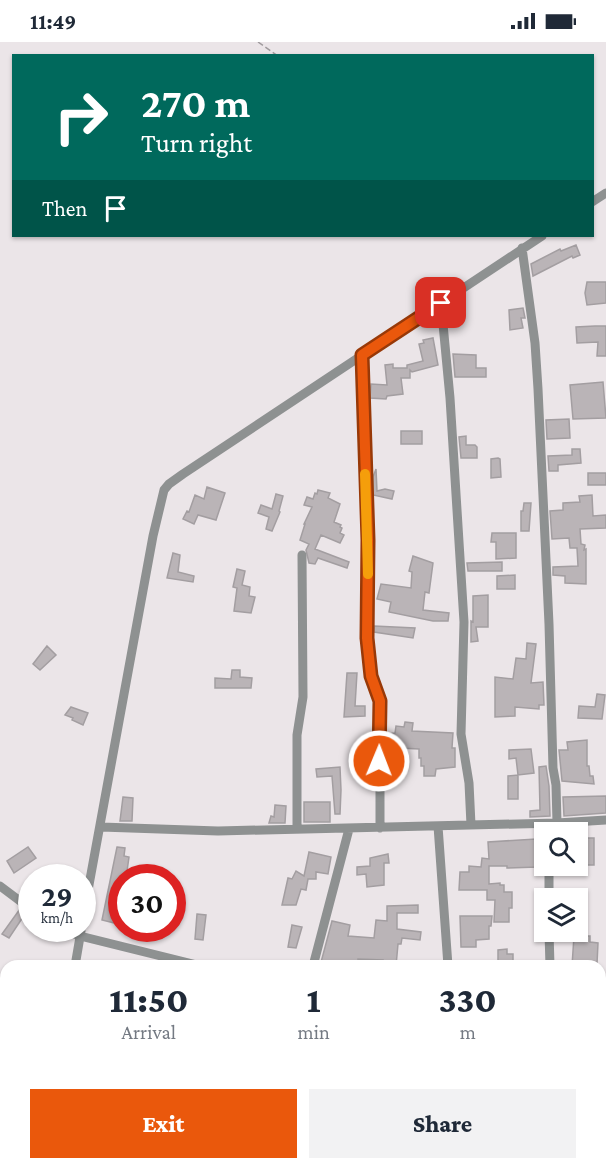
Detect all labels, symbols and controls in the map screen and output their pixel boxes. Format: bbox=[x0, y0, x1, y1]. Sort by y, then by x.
text: 11:49 bbox=[30, 9, 76, 34]
icon: right bbox=[42, 78, 120, 156]
text: 270 m bbox=[141, 79, 250, 126]
text: Turn right bbox=[141, 128, 252, 158]
icon: arrive bbox=[99, 192, 132, 225]
text: Then bbox=[42, 196, 87, 221]
pin bbox=[415, 277, 466, 328]
icon: arrive bbox=[424, 286, 457, 319]
position arrow bbox=[347, 729, 411, 793]
map controls bbox=[534, 822, 588, 942]
button: search bbox=[534, 822, 588, 876]
speed limit sign: 30 bbox=[108, 864, 186, 942]
text: 29 bbox=[41, 879, 73, 912]
button: layers bbox=[534, 888, 588, 942]
text: km/h bbox=[41, 910, 73, 926]
text: 11:50 bbox=[109, 980, 188, 1020]
text: 1 bbox=[307, 980, 321, 1020]
text: 330 bbox=[439, 980, 497, 1020]
text: Arrival bbox=[122, 1021, 176, 1043]
text: min bbox=[298, 1021, 330, 1043]
text: m bbox=[460, 1021, 476, 1043]
button: Exit bbox=[30, 1089, 297, 1158]
button: Share bbox=[309, 1089, 576, 1158]

